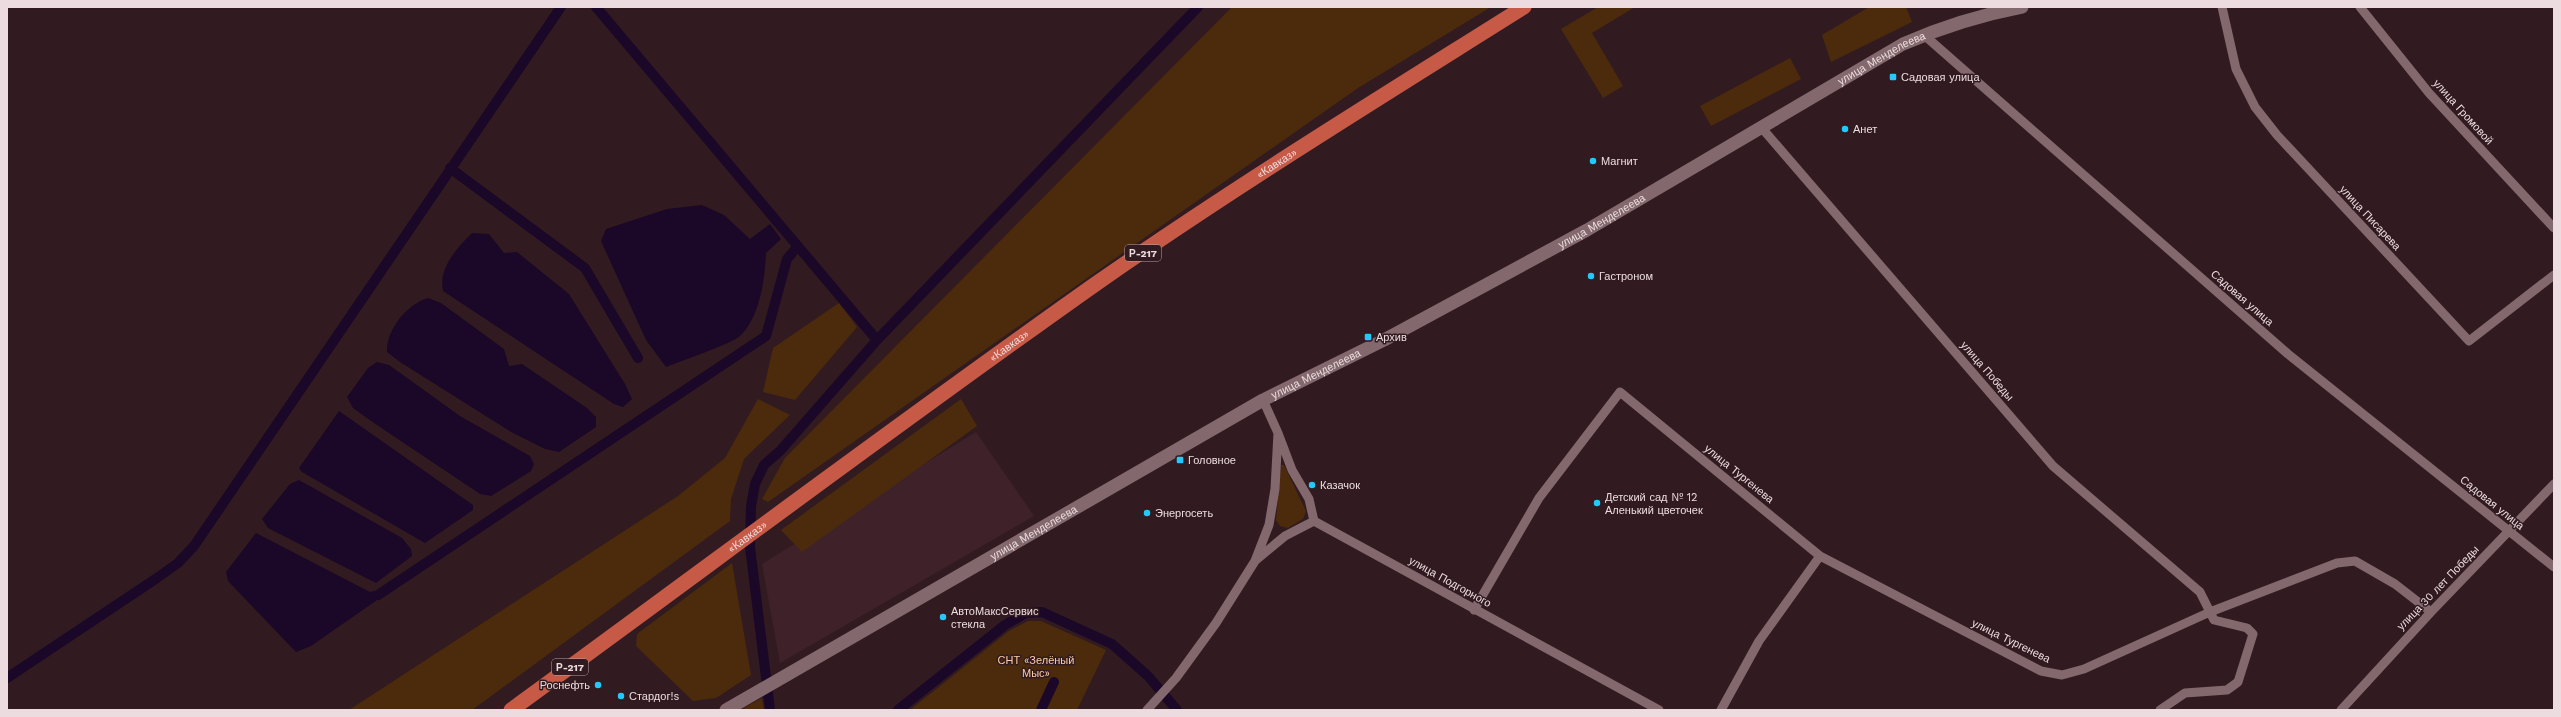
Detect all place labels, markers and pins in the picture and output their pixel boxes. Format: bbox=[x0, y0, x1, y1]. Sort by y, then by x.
place label: Садовая улица bbox=[1901, 71, 1980, 84]
marker: Садовая улица bbox=[1888, 72, 1898, 82]
place label: Анет bbox=[1853, 123, 1877, 136]
marker: Анет bbox=[1840, 124, 1850, 134]
place label: Магнит bbox=[1601, 155, 1638, 168]
marker: Магнит bbox=[1588, 156, 1598, 166]
place label: Гастроном bbox=[1599, 270, 1653, 283]
marker: Гастроном bbox=[1586, 271, 1596, 281]
place label: Архив bbox=[1376, 331, 1407, 344]
marker: Архив bbox=[1363, 332, 1373, 342]
place label: Головное bbox=[1188, 454, 1236, 467]
marker: Головное bbox=[1175, 455, 1185, 465]
place label: Казачок bbox=[1320, 479, 1360, 492]
marker: Казачок bbox=[1307, 480, 1317, 490]
place label: Детский сад № 12 Аленький цветочек bbox=[1605, 491, 1703, 517]
marker: Детский сад № 12 Аленький цветочек bbox=[1592, 498, 1602, 508]
place label: Энергосеть bbox=[1155, 507, 1213, 520]
marker: Энергосеть bbox=[1142, 508, 1152, 518]
place label: АвтоМаксСервис стекла bbox=[951, 605, 1039, 631]
marker: АвтоМаксСервис стекла bbox=[938, 612, 948, 622]
place label: Роснефть bbox=[540, 679, 590, 692]
marker: Роснефть bbox=[593, 680, 603, 690]
place label: Стардог!s bbox=[629, 690, 679, 703]
marker: Стардог!s bbox=[616, 691, 626, 701]

